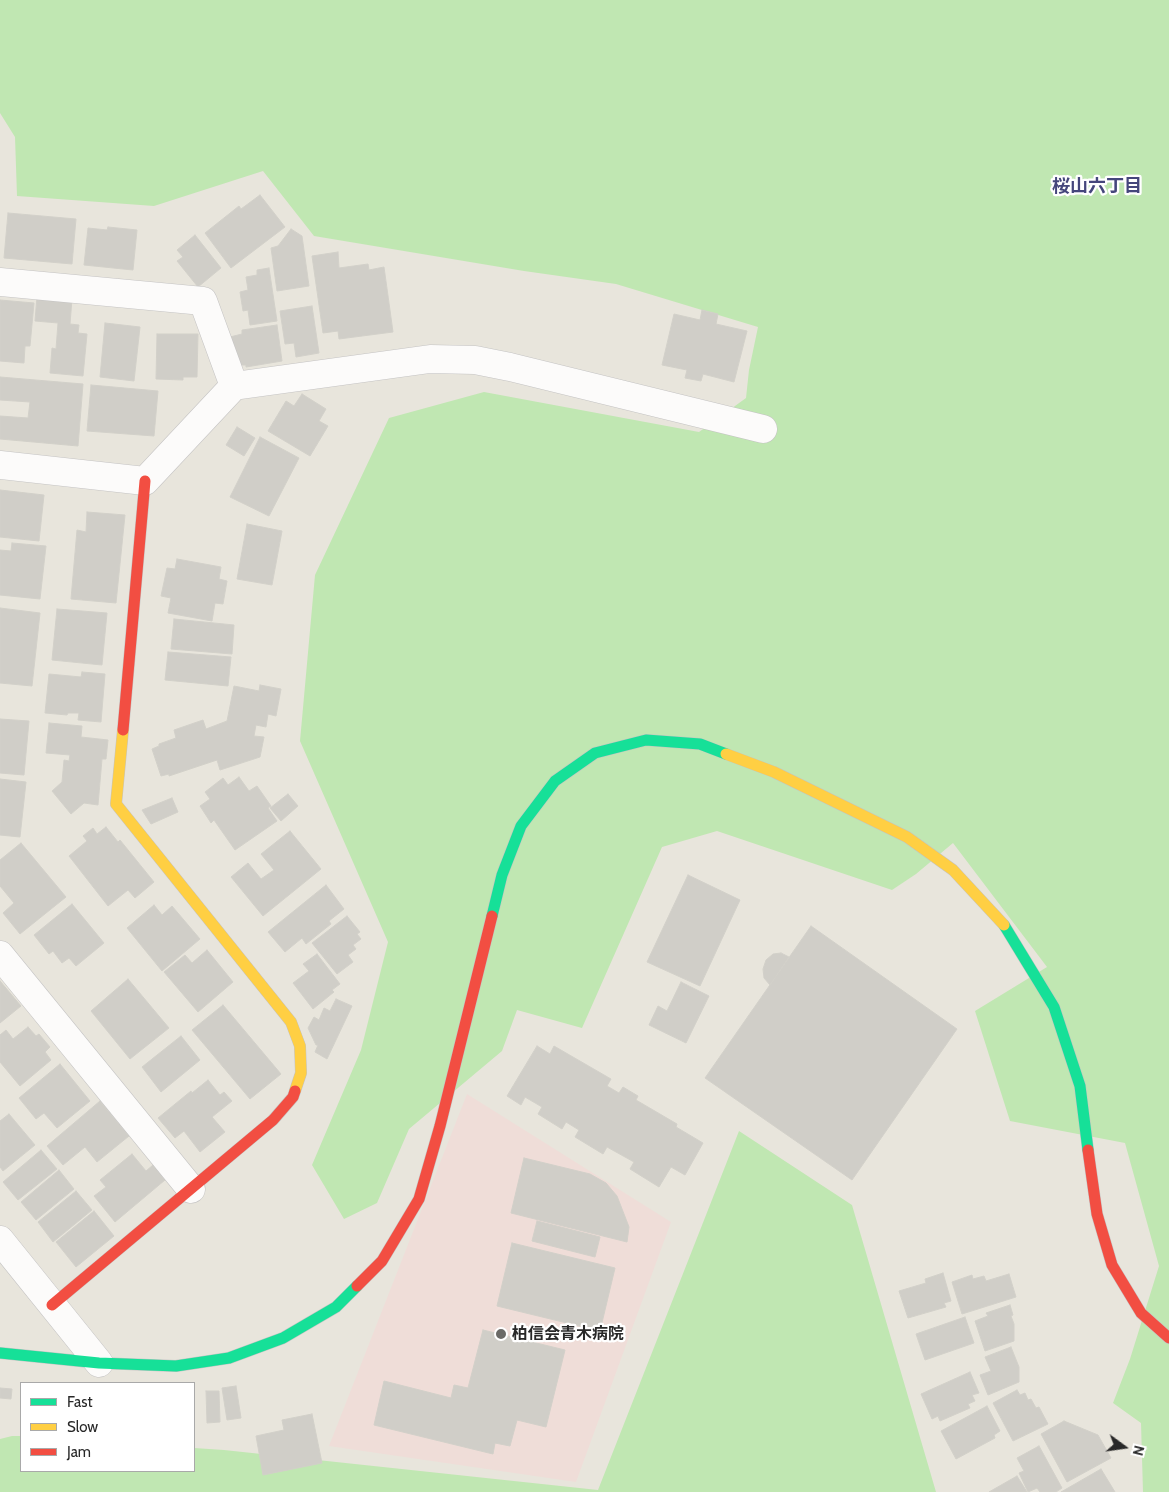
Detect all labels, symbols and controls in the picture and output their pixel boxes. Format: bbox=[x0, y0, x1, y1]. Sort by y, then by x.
district label: 桜山六丁目 bbox=[1052, 176, 1142, 198]
place label: 柏信会青木病院 bbox=[512, 1324, 624, 1344]
marker: 柏信会青木病院 bbox=[494, 1327, 508, 1341]
legend bbox=[20, 1382, 195, 1472]
text: Fast bbox=[67, 1393, 92, 1411]
text: Slow bbox=[67, 1418, 98, 1436]
north arrow bbox=[1099, 1422, 1149, 1472]
text: Jam bbox=[67, 1443, 91, 1461]
text: N bbox=[1129, 1444, 1148, 1458]

